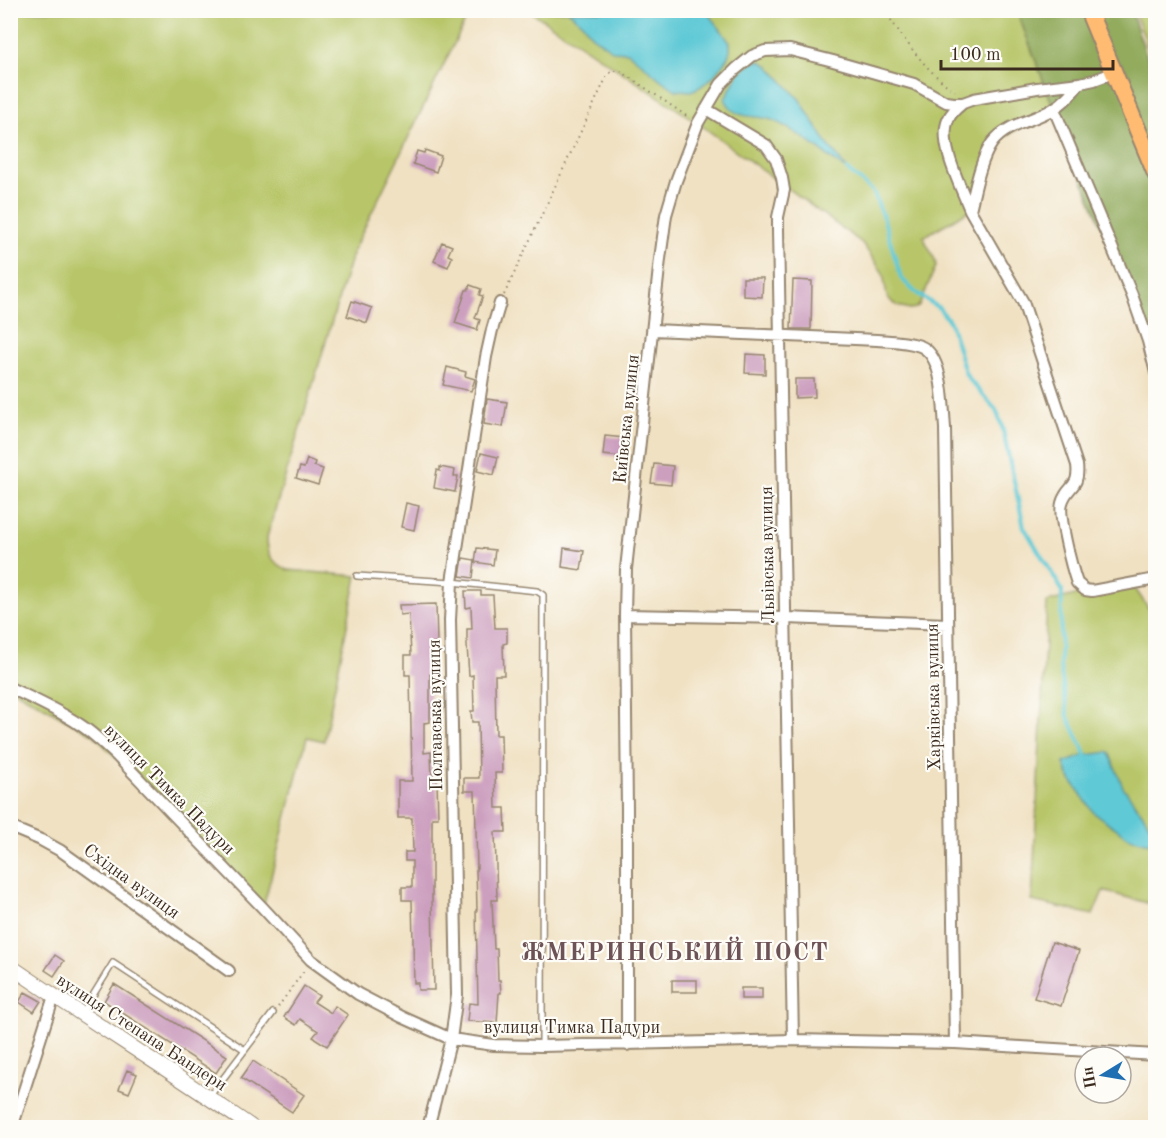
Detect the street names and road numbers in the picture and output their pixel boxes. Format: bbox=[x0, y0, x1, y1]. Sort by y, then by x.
street label: Київська вулиця bbox=[611, 354, 643, 485]
street label: Львівська вулиця bbox=[758, 486, 778, 624]
street label: Харківська вулиця bbox=[924, 623, 944, 771]
street label: Полтавська вулиця bbox=[426, 639, 446, 791]
street label: вулиця Тимка Падури bbox=[101, 721, 238, 858]
street label: Східна вулиця bbox=[80, 841, 183, 923]
street label: вулиця Степана Бандери bbox=[53, 971, 230, 1095]
street label: вулиця Тимка Падури bbox=[484, 1019, 660, 1037]

